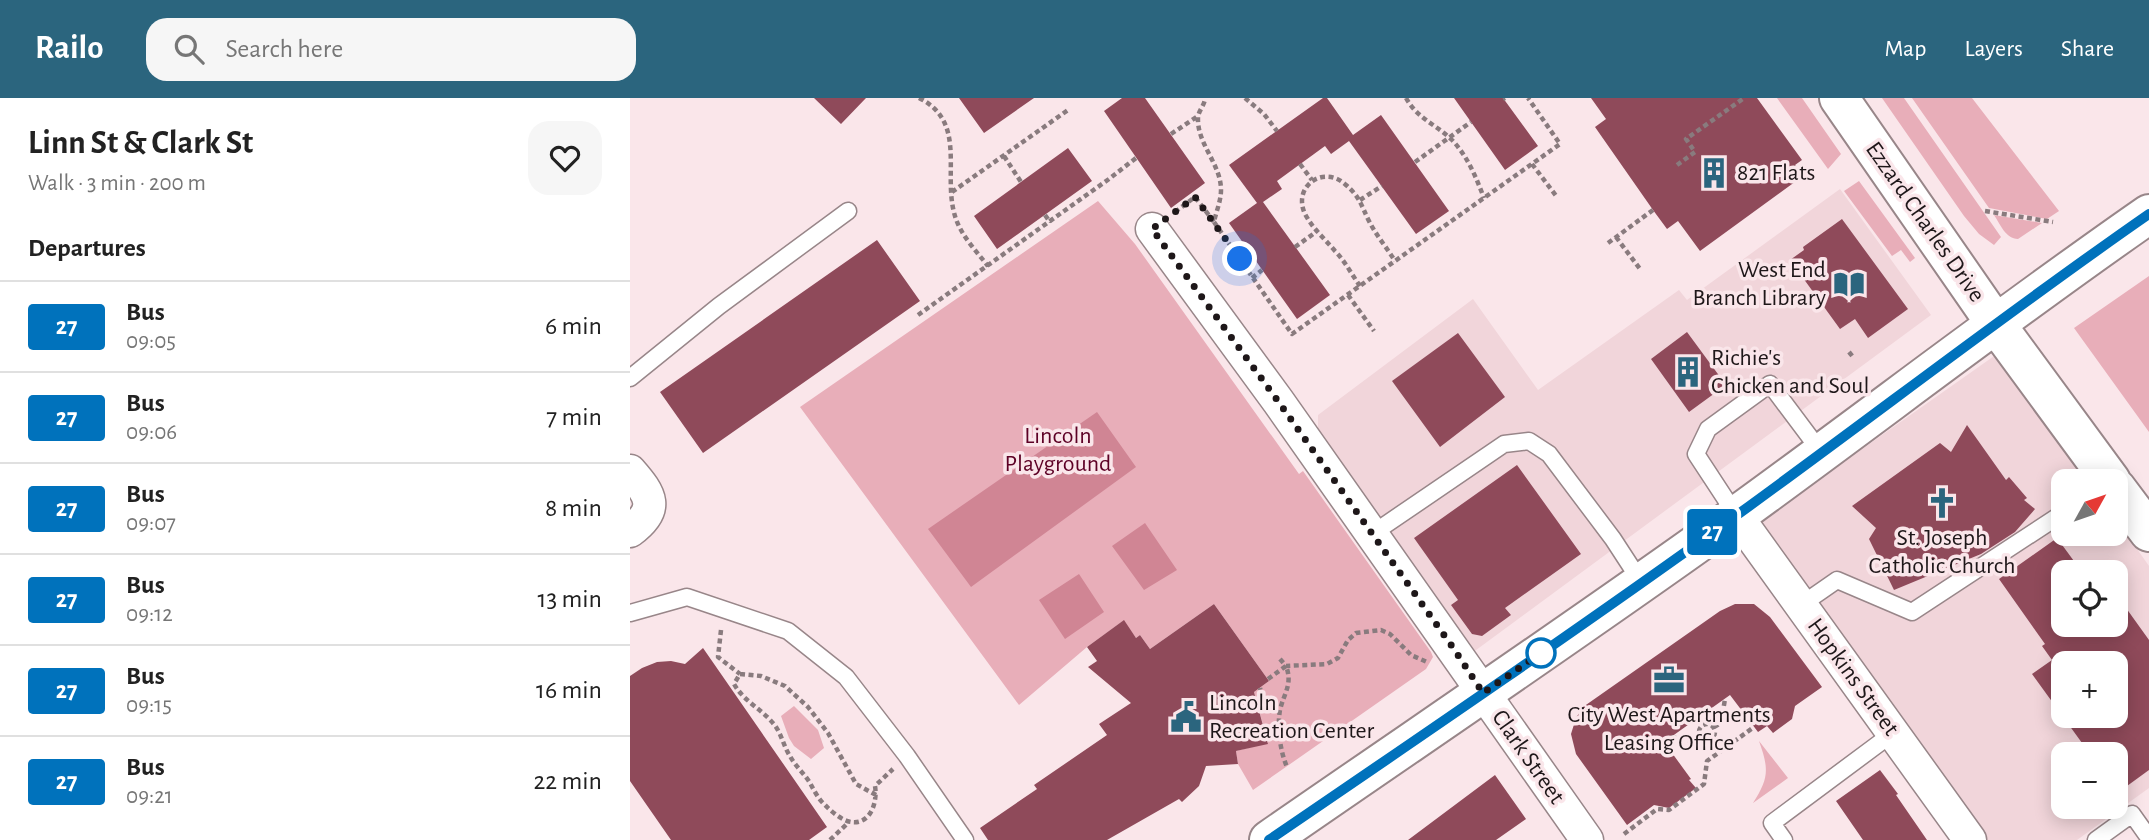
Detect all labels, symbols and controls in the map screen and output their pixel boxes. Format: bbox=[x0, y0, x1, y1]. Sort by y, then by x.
search box bbox=[146, 18, 636, 81]
icon: search bbox=[170, 30, 208, 68]
text: Railo bbox=[35, 32, 104, 65]
text: Search here bbox=[226, 36, 343, 62]
text: Map bbox=[1884, 37, 1926, 61]
text: Layers bbox=[1964, 37, 2023, 61]
text: Share bbox=[2061, 37, 2114, 61]
button: heart bbox=[528, 121, 602, 195]
text: Linn St & Clark St bbox=[28, 127, 253, 160]
street label: Ezzard Charles Drive bbox=[1861, 138, 1989, 306]
building icon: 821 Flats bbox=[1697, 156, 1731, 190]
place label: 821 Flats bbox=[1737, 161, 1815, 185]
text: Walk · 3 min · 200 m bbox=[28, 172, 206, 195]
text: Departures bbox=[28, 235, 146, 261]
your location bbox=[1222, 241, 1257, 276]
place label: West End Branch Library bbox=[1692, 258, 1826, 310]
library icon: West End Branch Library bbox=[1832, 267, 1866, 301]
text: Bus bbox=[126, 299, 165, 325]
text: 6 min bbox=[545, 313, 602, 339]
text: 27 bbox=[56, 315, 77, 339]
text: 09:05 bbox=[126, 330, 176, 353]
place label: Richie's Chicken and Soul bbox=[1711, 346, 1869, 398]
building icon: Richie's Chicken and Soul bbox=[1671, 355, 1705, 389]
text: Bus bbox=[126, 390, 165, 416]
text: 7 min bbox=[546, 404, 602, 430]
text: 27 bbox=[56, 406, 77, 430]
text: 09:06 bbox=[126, 421, 177, 444]
park label: Lincoln Playground bbox=[1005, 424, 1111, 476]
north arrow bbox=[2051, 469, 2128, 546]
map controls bbox=[2051, 469, 2128, 819]
text: Bus bbox=[126, 481, 165, 507]
church icon: St. Joseph Catholic Church bbox=[1925, 486, 1959, 520]
text: 8 min bbox=[545, 495, 602, 521]
text: 27 bbox=[56, 497, 77, 521]
line badge: 27 bbox=[1680, 509, 1744, 555]
text: 09:07 bbox=[126, 512, 176, 535]
text: 27 bbox=[1701, 520, 1723, 544]
place label: St. Joseph Catholic Church bbox=[1869, 526, 2015, 578]
button: locate bbox=[2051, 560, 2128, 637]
text: Bus bbox=[126, 572, 165, 598]
text: 13 min bbox=[538, 586, 602, 612]
text: 27 bbox=[56, 588, 77, 612]
text: 09:12 bbox=[126, 603, 173, 626]
street label: Hopkins Street bbox=[1803, 614, 1904, 740]
unlabelled marker bbox=[1526, 638, 1556, 668]
button: + bbox=[2051, 651, 2128, 728]
text: Bus bbox=[126, 663, 165, 689]
office icon: City West Apartments Leasing Office bbox=[1652, 663, 1686, 697]
text: 16 min bbox=[536, 677, 602, 703]
text: 27 bbox=[56, 679, 77, 703]
place label: Lincoln Recreation Center bbox=[1209, 691, 1375, 743]
text: 09:15 bbox=[126, 694, 172, 717]
public building icon: Lincoln Recreation Center bbox=[1169, 700, 1203, 734]
place label: City West Apartments Leasing Office bbox=[1567, 703, 1771, 755]
street label: Clark Street bbox=[1487, 706, 1569, 809]
button: − bbox=[2051, 742, 2128, 819]
text: Bus bbox=[126, 754, 165, 780]
text: 22 min bbox=[534, 768, 602, 794]
text: 27 bbox=[56, 770, 77, 794]
text: 09:21 bbox=[126, 785, 173, 808]

